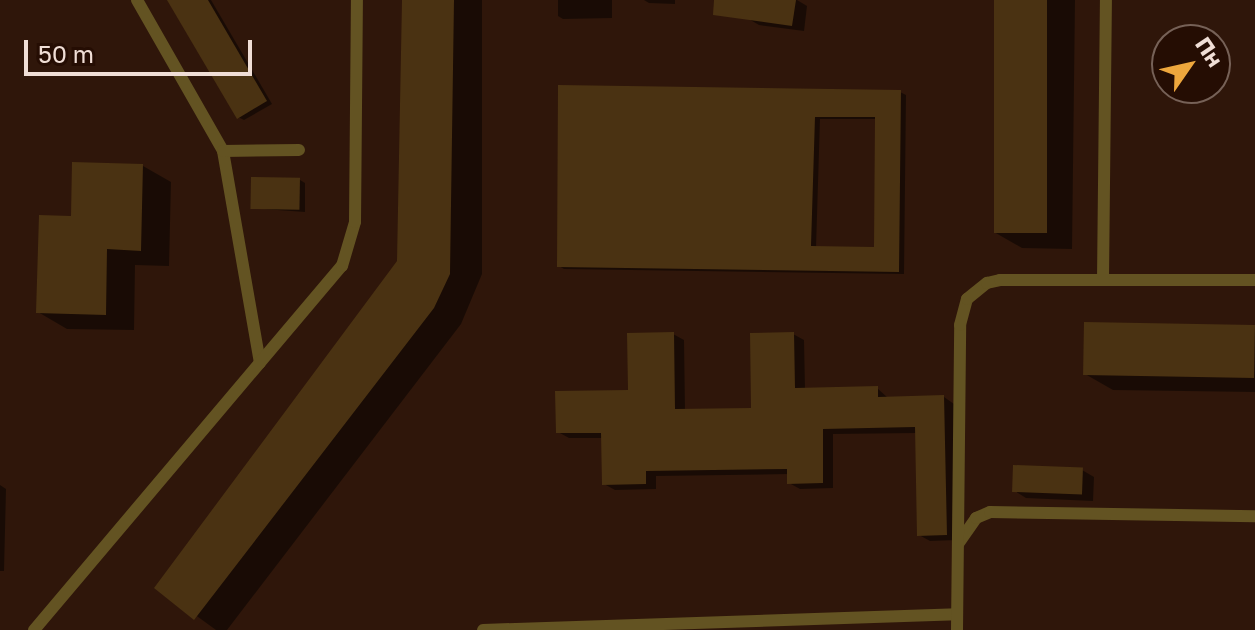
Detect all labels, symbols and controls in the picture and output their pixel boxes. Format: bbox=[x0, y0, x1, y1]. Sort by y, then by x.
scale bar bbox=[28, 24, 256, 74]
north arrow bbox=[1151, 24, 1231, 104]
text: Пн bbox=[1190, 31, 1229, 71]
text: 50 m bbox=[38, 39, 94, 68]

